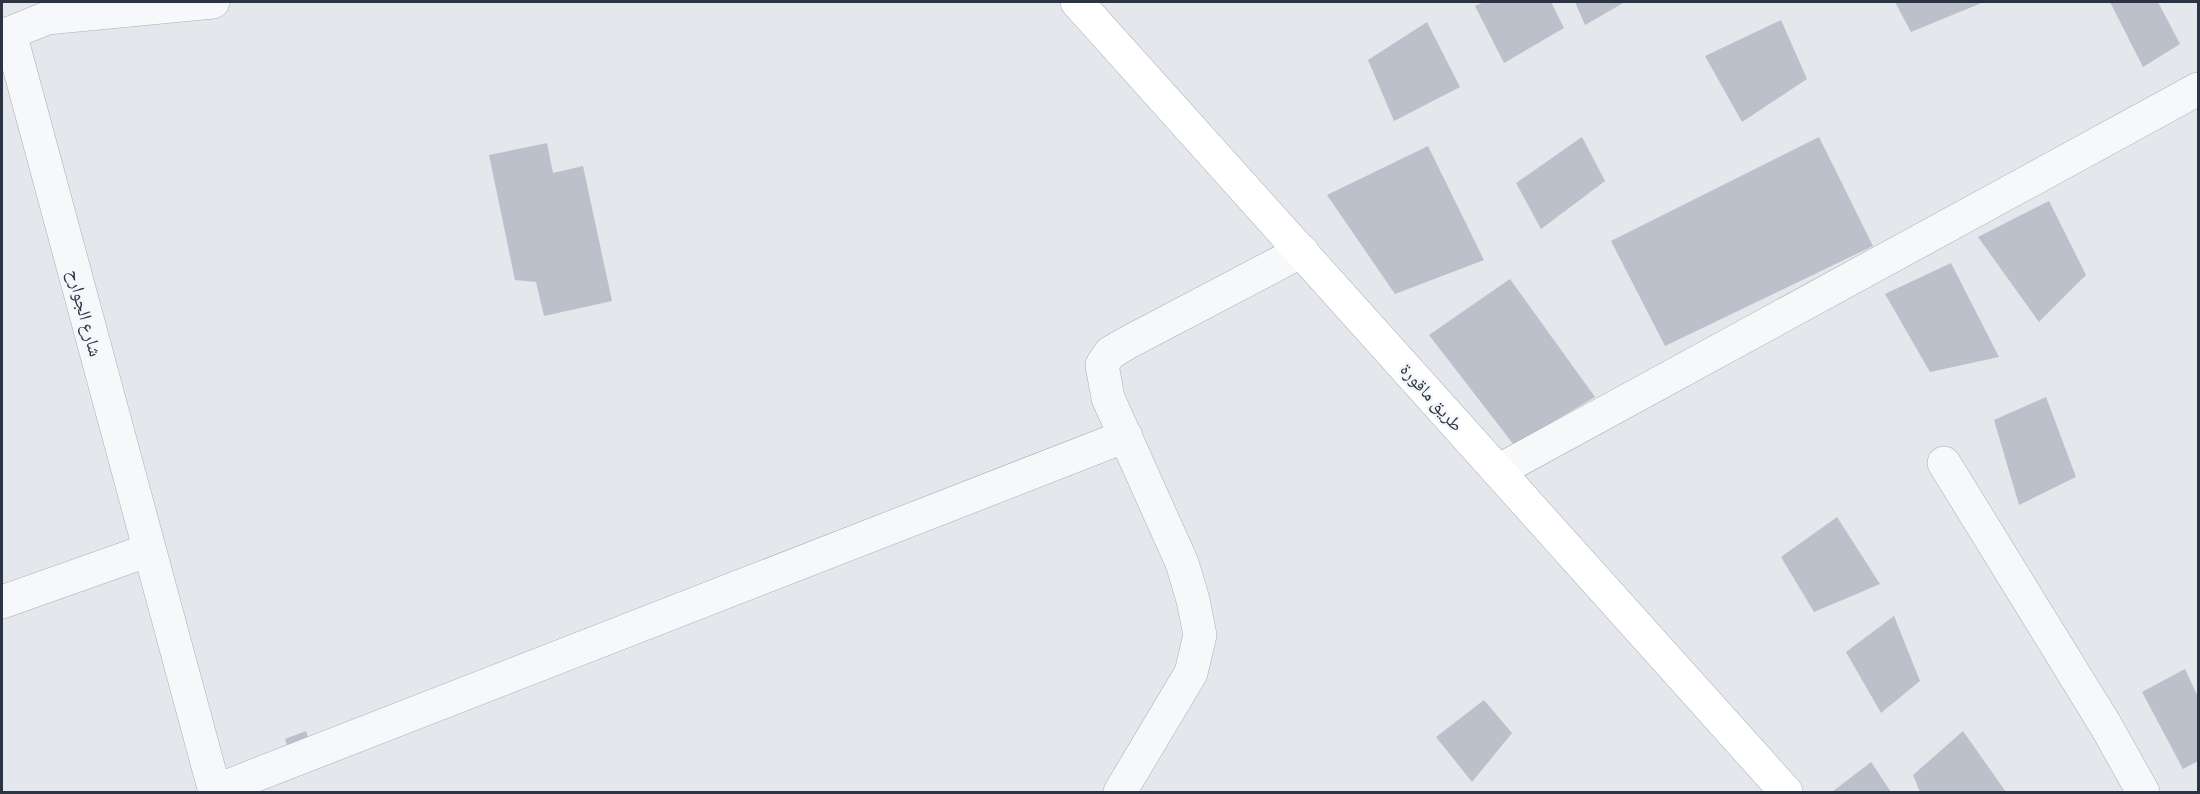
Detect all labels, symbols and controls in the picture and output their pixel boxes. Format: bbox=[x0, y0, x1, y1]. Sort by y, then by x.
street label: شارع الجوارح bbox=[61, 267, 108, 359]
street label: طريق ماقورة bbox=[1395, 358, 1469, 436]

